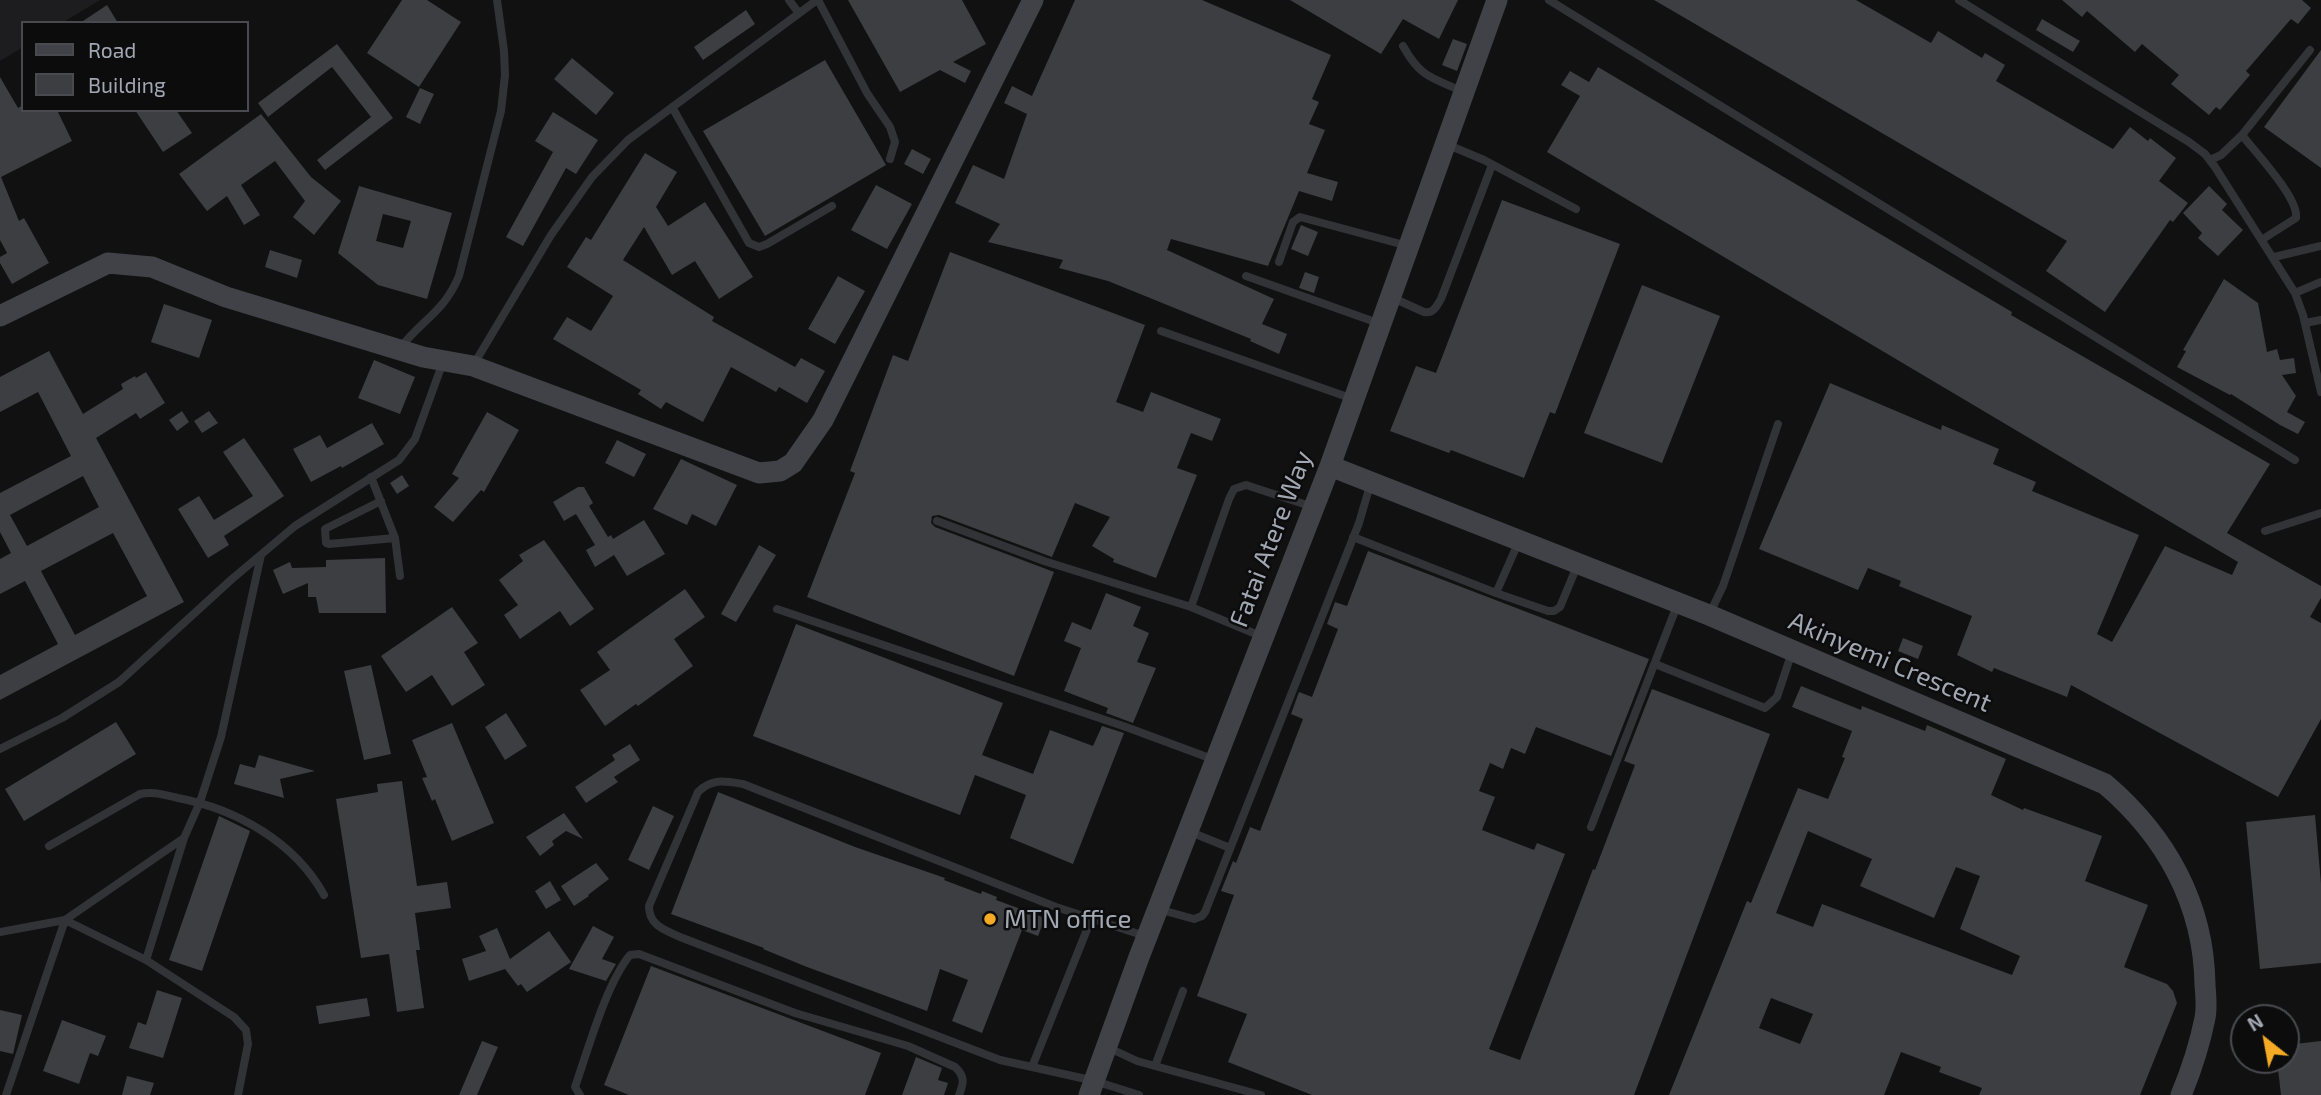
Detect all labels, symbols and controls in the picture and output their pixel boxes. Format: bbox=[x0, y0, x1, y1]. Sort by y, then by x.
legend bbox=[21, 21, 248, 112]
text: Road bbox=[88, 37, 136, 62]
text: Building bbox=[88, 72, 166, 97]
street label: Fatai Atere Way bbox=[1223, 447, 1319, 631]
street label: Akinyemi Crescent bbox=[1784, 605, 1996, 719]
place label: MTN office bbox=[1004, 903, 1131, 935]
marker: MTN office bbox=[982, 911, 998, 927]
north arrow bbox=[2230, 1004, 2300, 1074]
text: N bbox=[2243, 1009, 2267, 1036]

